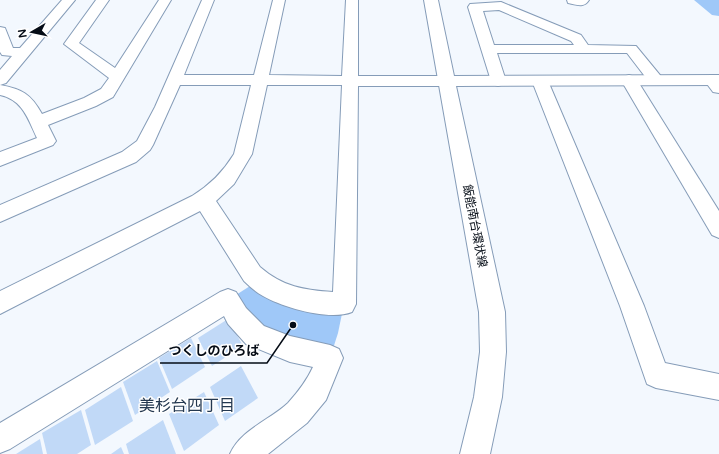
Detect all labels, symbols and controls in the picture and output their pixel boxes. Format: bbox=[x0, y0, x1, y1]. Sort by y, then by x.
north arrow bbox=[12, 12, 52, 52]
text: N bbox=[16, 28, 30, 39]
street label: 飯能南台環状線 bbox=[460, 183, 490, 269]
callout: つくしのひろば bbox=[160, 338, 267, 363]
text: つくしのひろば bbox=[168, 343, 260, 359]
district label: 美杉台四丁目 bbox=[139, 396, 235, 416]

